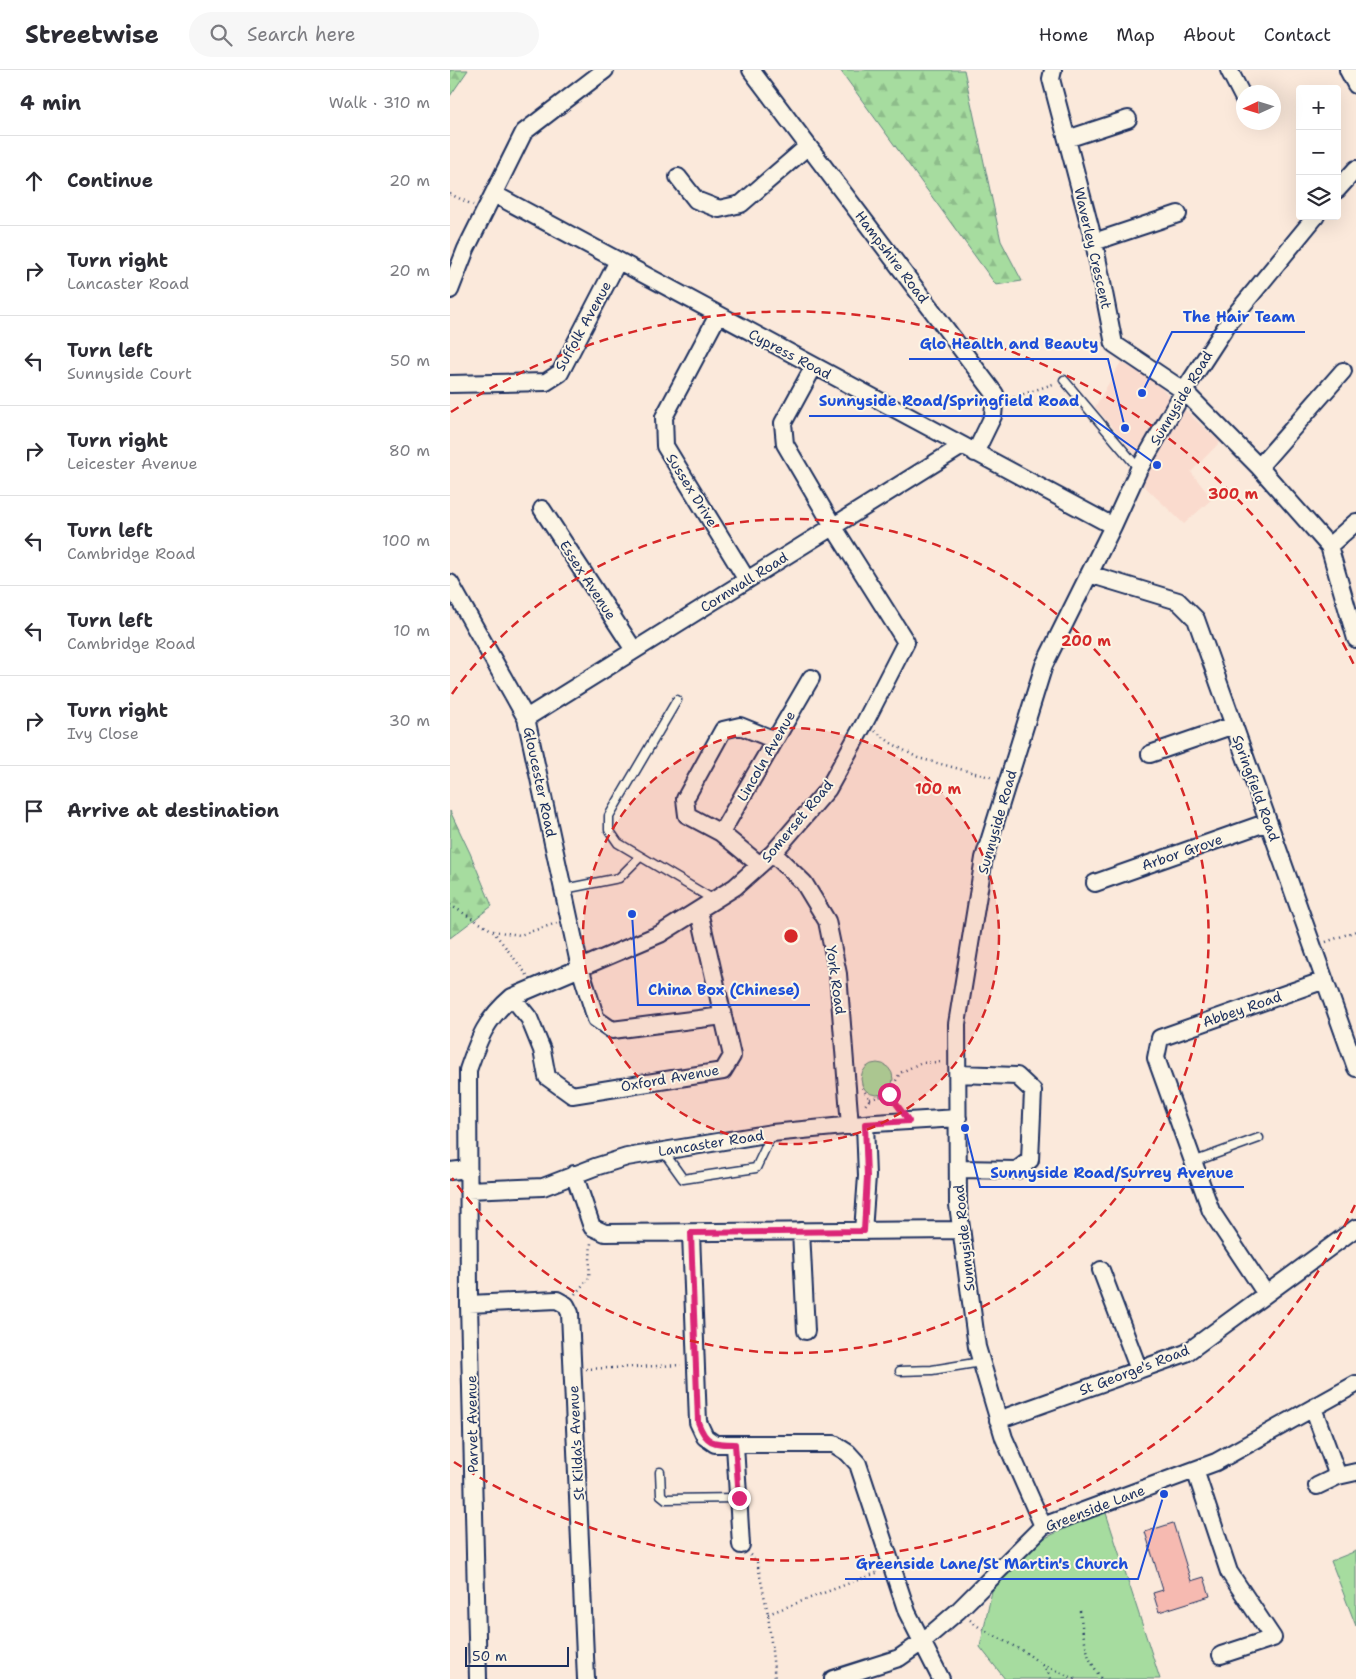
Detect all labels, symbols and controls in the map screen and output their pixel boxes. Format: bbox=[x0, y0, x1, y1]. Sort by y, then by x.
search box bbox=[189, 12, 539, 57]
text: Streetwise bbox=[25, 19, 159, 51]
icon: search bbox=[207, 21, 235, 49]
text: Search here bbox=[247, 22, 356, 47]
text: Home bbox=[1039, 23, 1088, 47]
text: Map bbox=[1116, 23, 1155, 47]
text: About bbox=[1183, 23, 1236, 47]
text: Contact bbox=[1264, 23, 1331, 47]
north arrow bbox=[1236, 85, 1281, 130]
map controls bbox=[1296, 85, 1341, 220]
button: + bbox=[1296, 85, 1341, 130]
text: 4 min bbox=[20, 89, 81, 117]
text: Walk · 310 m bbox=[329, 92, 430, 113]
button: − bbox=[1296, 130, 1341, 175]
icon: ahead bbox=[20, 167, 48, 195]
text: Continue bbox=[67, 168, 153, 193]
text: 20 m bbox=[389, 170, 430, 191]
button: layers bbox=[1296, 175, 1341, 220]
street label: Waverley Crescent bbox=[1070, 185, 1116, 311]
street label: Hampshire Road bbox=[851, 207, 933, 307]
text: Turn right bbox=[67, 248, 168, 273]
icon: right bbox=[20, 257, 48, 285]
text: 20 m bbox=[389, 260, 430, 281]
text: Lancaster Road bbox=[67, 273, 189, 294]
street label: Suffolk Avenue bbox=[551, 278, 615, 374]
callout: The Hair Team bbox=[1172, 302, 1305, 332]
text: The Hair Team bbox=[1183, 307, 1296, 327]
street label: Cypress Road bbox=[746, 325, 834, 383]
callout: Glo Health and Beauty bbox=[909, 329, 1108, 359]
text: Glo Health and Beauty bbox=[920, 334, 1098, 354]
text: Turn left bbox=[67, 338, 153, 363]
icon: left bbox=[20, 347, 48, 375]
street label: Sunnyside Road bbox=[1146, 347, 1216, 449]
text: 50 m bbox=[390, 350, 430, 371]
text: Sunnyside Court bbox=[67, 363, 192, 384]
callout: Sunnyside Road/Springfield Road bbox=[809, 386, 1089, 416]
text: Sunnyside Road/Springfield Road bbox=[819, 391, 1079, 411]
text: Turn right bbox=[67, 428, 168, 453]
icon: right bbox=[20, 437, 48, 465]
text: 80 m bbox=[389, 440, 430, 461]
street label: Sussex Drive bbox=[662, 450, 722, 530]
text: Leicester Avenue bbox=[67, 453, 197, 474]
text: 300 m bbox=[1208, 484, 1258, 504]
text: Turn left bbox=[67, 518, 153, 543]
icon: left bbox=[20, 527, 48, 555]
text: 100 m bbox=[382, 530, 430, 551]
street label: Essex Avenue bbox=[556, 537, 620, 623]
text: Cambridge Road bbox=[67, 543, 195, 564]
street label: Cornwall Road bbox=[697, 548, 791, 616]
text: Turn left bbox=[67, 608, 153, 633]
icon: left bbox=[20, 617, 48, 645]
text: 10 m bbox=[393, 620, 430, 641]
text: 200 m bbox=[1061, 631, 1111, 651]
text: Cambridge Road bbox=[67, 633, 195, 654]
text: Turn right bbox=[67, 698, 168, 723]
icon: right bbox=[20, 707, 48, 735]
street label: Lincoln Avenue bbox=[733, 707, 799, 805]
text: 30 m bbox=[389, 710, 430, 731]
text: Ivy Close bbox=[67, 723, 139, 744]
street label: Gloucester Road bbox=[520, 725, 560, 839]
street label: Springfield Road bbox=[1228, 732, 1284, 844]
street label: Sunnyside Road bbox=[974, 768, 1020, 876]
street label: Somerset Road bbox=[757, 776, 837, 866]
text: 100 m bbox=[915, 779, 961, 799]
icon: arrive bbox=[20, 797, 48, 825]
text: Arrive at destination bbox=[67, 798, 279, 823]
street label: Arbor Grove bbox=[1139, 830, 1225, 874]
centre of rings bbox=[782, 927, 800, 945]
street label: York Road bbox=[822, 944, 850, 1016]
callout: China Box (Chinese) bbox=[638, 975, 810, 1005]
text: China Box (Chinese) bbox=[648, 980, 800, 1000]
street label: Abbey Road bbox=[1200, 987, 1284, 1031]
street label: Oxford Avenue bbox=[619, 1060, 721, 1096]
route start bbox=[878, 1083, 901, 1106]
street label: Lancaster Road bbox=[657, 1126, 765, 1160]
callout: Sunnyside Road/Surrey Avenue bbox=[980, 1157, 1244, 1187]
text: Sunnyside Road/Surrey Avenue bbox=[990, 1163, 1234, 1183]
street label: Sunnyside Road bbox=[949, 1184, 979, 1292]
street label: St George's Road bbox=[1076, 1341, 1192, 1399]
street label: Parvet Avenue bbox=[462, 1375, 482, 1473]
street label: St Kilda's Avenue bbox=[564, 1385, 588, 1501]
street label: Greenside Lane bbox=[1043, 1481, 1147, 1535]
route end bbox=[728, 1487, 751, 1510]
callout: Greenside Lane/St Martin's Church bbox=[845, 1549, 1138, 1579]
text: Greenside Lane/St Martin's Church bbox=[856, 1554, 1128, 1574]
scale bar bbox=[465, 1644, 569, 1667]
text: 50 m bbox=[472, 1647, 507, 1665]

